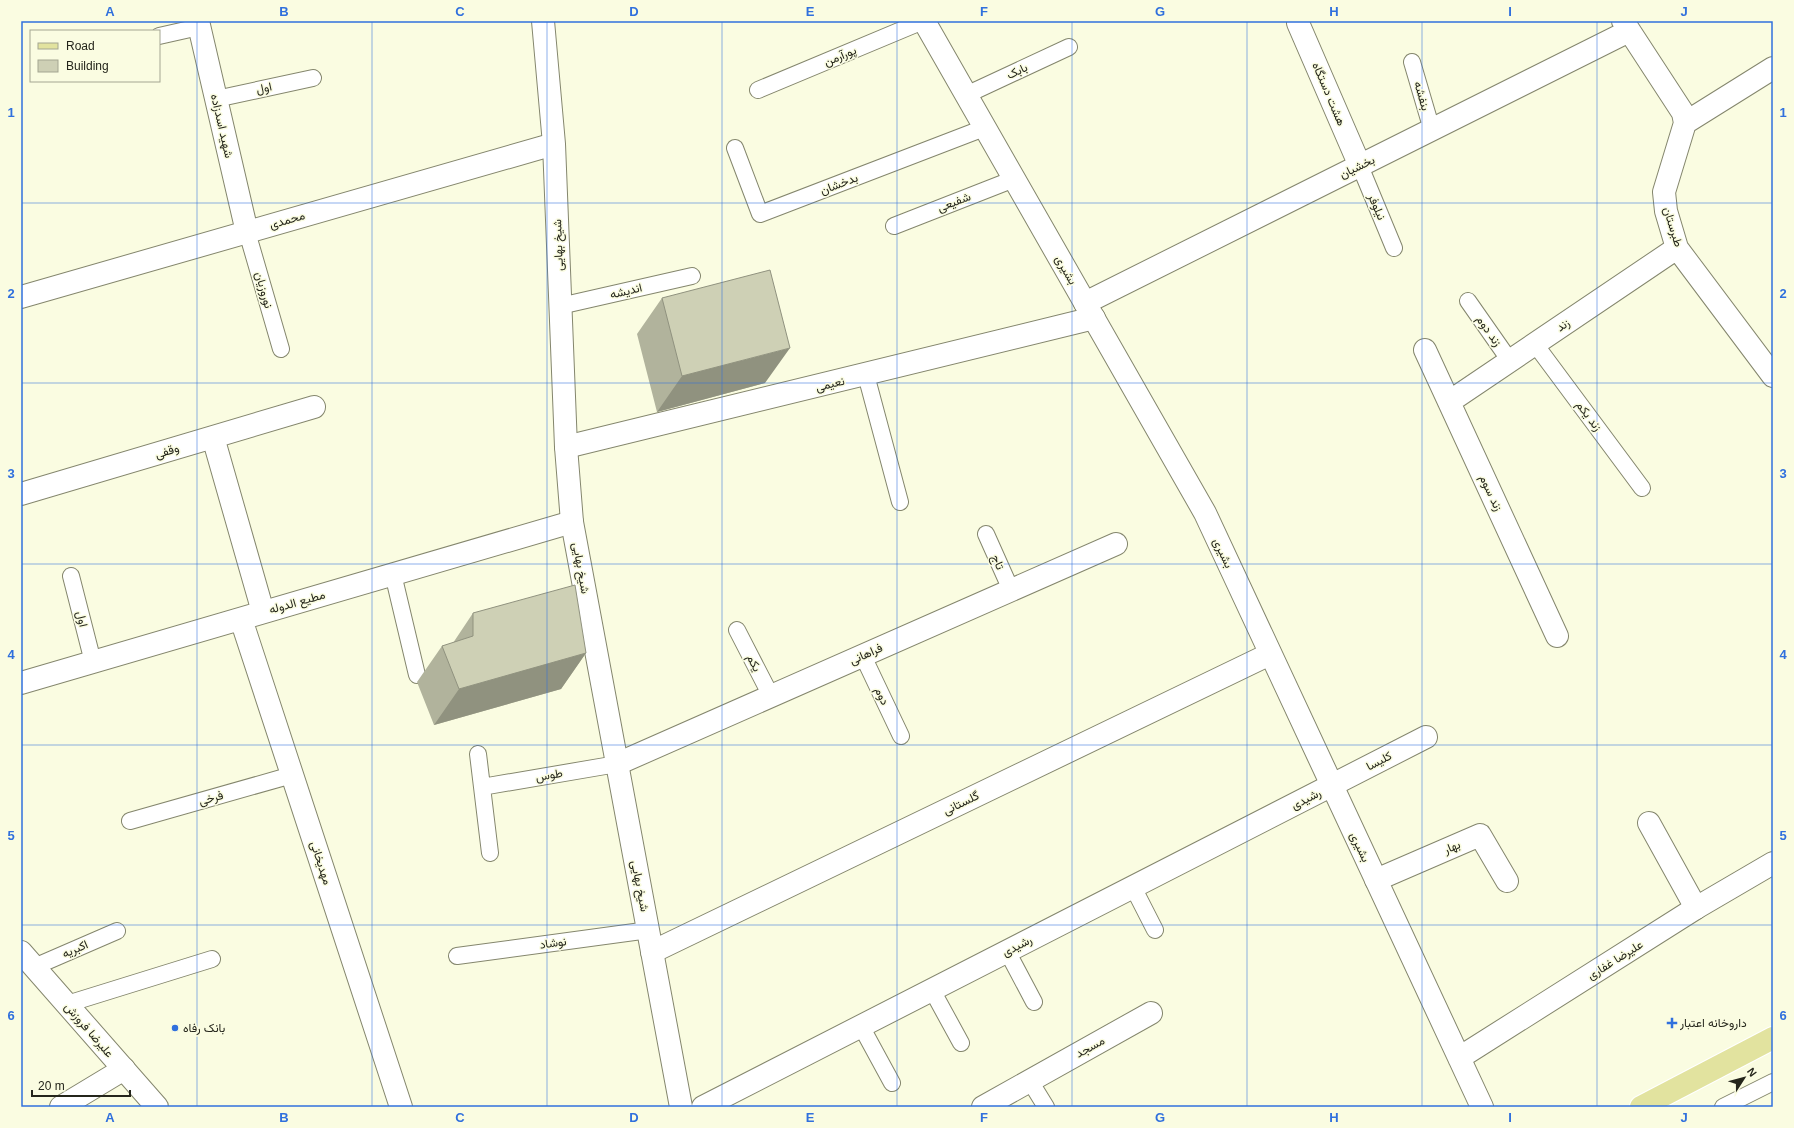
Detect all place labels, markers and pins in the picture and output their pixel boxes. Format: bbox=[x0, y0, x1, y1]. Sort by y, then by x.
place label: داروخانه اعتبار bbox=[1679, 1016, 1747, 1031]
marker: داروخانه اعتبار bbox=[1667, 1018, 1677, 1028]
place label: بانک رفاه bbox=[183, 1021, 225, 1036]
marker: بانک رفاه bbox=[170, 1023, 180, 1033]

